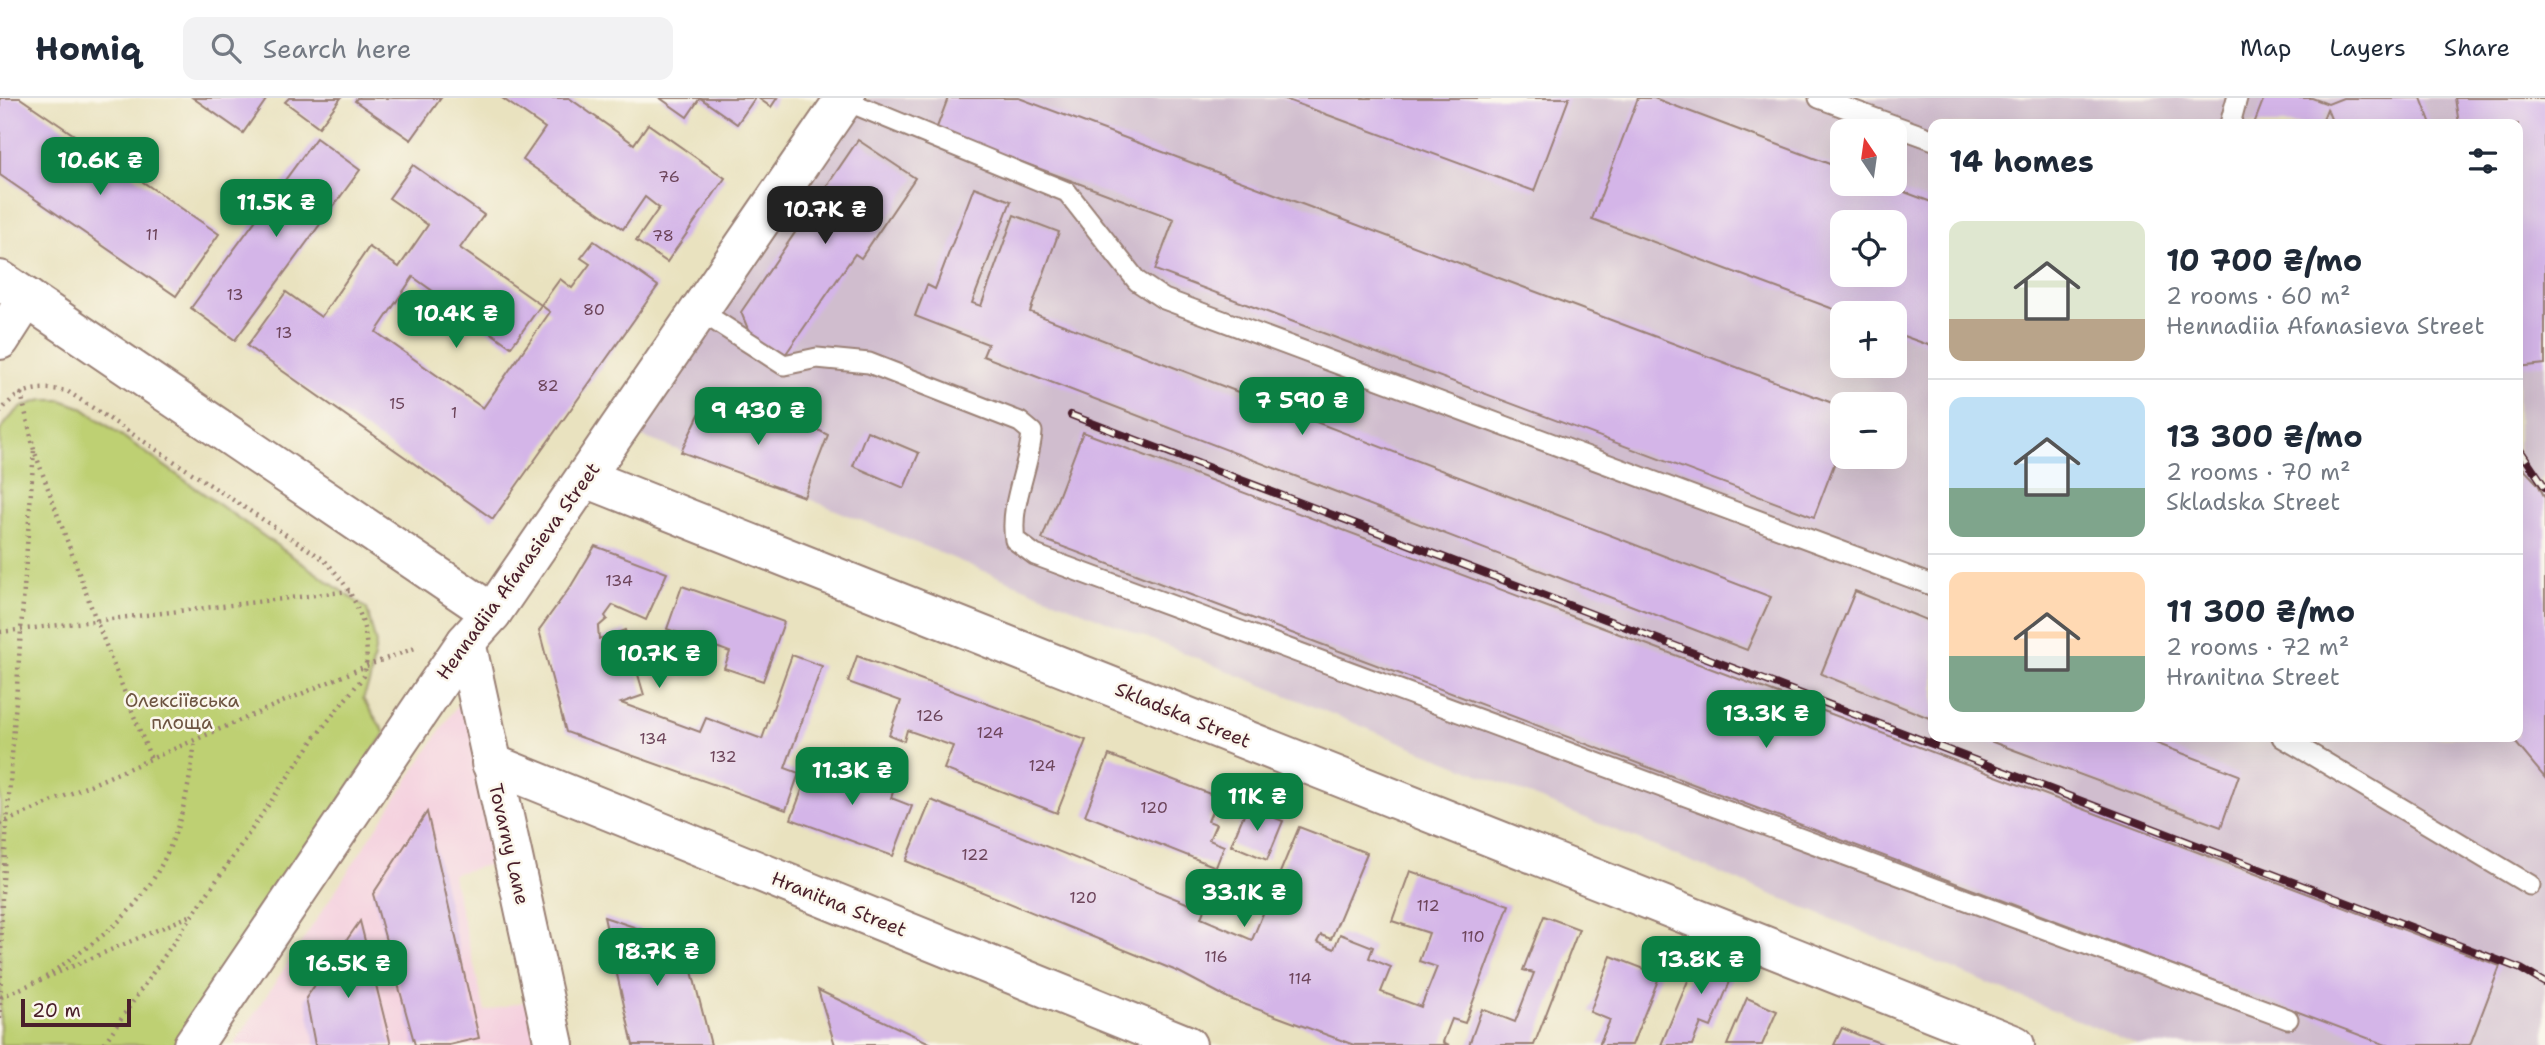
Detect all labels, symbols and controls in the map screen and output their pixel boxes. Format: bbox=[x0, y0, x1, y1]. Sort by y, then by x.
search box bbox=[183, 17, 673, 80]
text: Homiq bbox=[35, 26, 141, 71]
icon: search bbox=[207, 29, 245, 67]
text: Search here bbox=[263, 31, 411, 66]
text: Map bbox=[2240, 32, 2291, 64]
text: Layers bbox=[2329, 32, 2406, 64]
text: Share bbox=[2444, 32, 2510, 64]
north arrow bbox=[1830, 119, 1908, 196]
map controls bbox=[1830, 119, 1907, 469]
pin: 10.6K ₴ bbox=[35, 138, 165, 197]
text: 14 homes bbox=[1949, 141, 2094, 182]
icon: filters bbox=[2464, 142, 2502, 180]
text: 10.6K ₴ bbox=[57, 145, 143, 175]
house number: 76 bbox=[658, 166, 680, 187]
pin: 11.5K ₴ bbox=[211, 180, 341, 239]
pin: 10.7K ₴ bbox=[760, 186, 890, 246]
text: 11.5K ₴ bbox=[236, 187, 316, 217]
text: 10.7K ₴ bbox=[783, 194, 867, 224]
button: locate bbox=[1830, 210, 1907, 287]
house number: 11 bbox=[146, 224, 158, 245]
house number: 78 bbox=[652, 225, 674, 246]
text: 10 700 ₴/mo bbox=[2166, 240, 2362, 281]
icon: home bbox=[2005, 249, 2089, 333]
text: 2 rooms · 60 m² bbox=[2166, 281, 2351, 311]
house number: 13 bbox=[226, 284, 244, 305]
pin: 10.4K ₴ bbox=[391, 290, 521, 350]
text: 10.4K ₴ bbox=[413, 298, 499, 328]
house number: 80 bbox=[583, 299, 605, 320]
button: + bbox=[1830, 301, 1907, 378]
text: Hennadiia Afanasieva Street bbox=[2166, 311, 2484, 341]
house number: 13 bbox=[275, 322, 293, 343]
house number: 82 bbox=[537, 375, 559, 396]
pin: 7 590 ₴ bbox=[1237, 378, 1367, 437]
text: 7 590 ₴ bbox=[1255, 385, 1349, 415]
pin: 9 430 ₴ bbox=[693, 388, 823, 447]
button: − bbox=[1830, 392, 1907, 469]
house number: 15 bbox=[389, 393, 405, 414]
text: 9 430 ₴ bbox=[711, 395, 805, 425]
house number: 1 bbox=[451, 402, 457, 423]
text: 13 300 ₴/mo bbox=[2166, 416, 2363, 457]
icon: home bbox=[2005, 425, 2089, 509]
street label: Hennadiia Afanasieva Street bbox=[431, 457, 605, 685]
text: 2 rooms · 70 m² bbox=[2166, 457, 2351, 487]
text: Skladska Street bbox=[2166, 487, 2340, 517]
house number: 134 bbox=[605, 570, 633, 591]
text: 11 300 ₴/mo bbox=[2166, 591, 2355, 632]
icon: home bbox=[2005, 600, 2089, 684]
pin: 10.7K ₴ bbox=[594, 630, 724, 690]
text: 2 rooms · 72 m² bbox=[2166, 632, 2349, 662]
text: 10.7K ₴ bbox=[617, 638, 701, 668]
text: Hranitna Street bbox=[2166, 662, 2340, 692]
street label: Skladska Street bbox=[1112, 676, 1254, 754]
park label: Олексіївська площа bbox=[125, 688, 240, 735]
pin: 13.3K ₴ bbox=[1701, 690, 1831, 750]
text: 13.3K ₴ bbox=[1722, 698, 1810, 728]
house number: 126 bbox=[916, 705, 944, 726]
house number: 124 bbox=[976, 722, 1004, 743]
house number: 134 bbox=[639, 728, 667, 749]
house number: 132 bbox=[709, 746, 737, 767]
pin: 11.3K ₴ bbox=[787, 748, 917, 807]
text: 11.3K ₴ bbox=[812, 755, 892, 785]
house number: 124 bbox=[1028, 755, 1056, 776]
pin: 11K ₴ bbox=[1208, 774, 1306, 833]
street label: Tovarny Lane bbox=[483, 781, 535, 907]
text: 11K ₴ bbox=[1227, 781, 1287, 811]
house number: 120 bbox=[1140, 797, 1168, 818]
house number: 122 bbox=[961, 844, 989, 865]
street label: Hranitna Street bbox=[768, 866, 910, 942]
pin: 33.1K ₴ bbox=[1179, 870, 1309, 929]
text: 33.1K ₴ bbox=[1201, 877, 1287, 907]
house number: 120 bbox=[1069, 887, 1097, 908]
house number: 112 bbox=[1416, 895, 1440, 916]
house number: 110 bbox=[1461, 926, 1485, 947]
pin: 18.7K ₴ bbox=[592, 928, 722, 988]
text: 18.7K ₴ bbox=[614, 936, 700, 966]
pin: 13.8K ₴ bbox=[1636, 936, 1766, 996]
pin: 16.5K ₴ bbox=[283, 940, 413, 1000]
text: 13.8K ₴ bbox=[1657, 944, 1745, 974]
house number: 116 bbox=[1204, 946, 1228, 967]
text: 16.5K ₴ bbox=[305, 948, 391, 978]
house number: 114 bbox=[1288, 968, 1312, 989]
scale bar bbox=[21, 996, 131, 1028]
text: 20 m bbox=[32, 998, 81, 1023]

